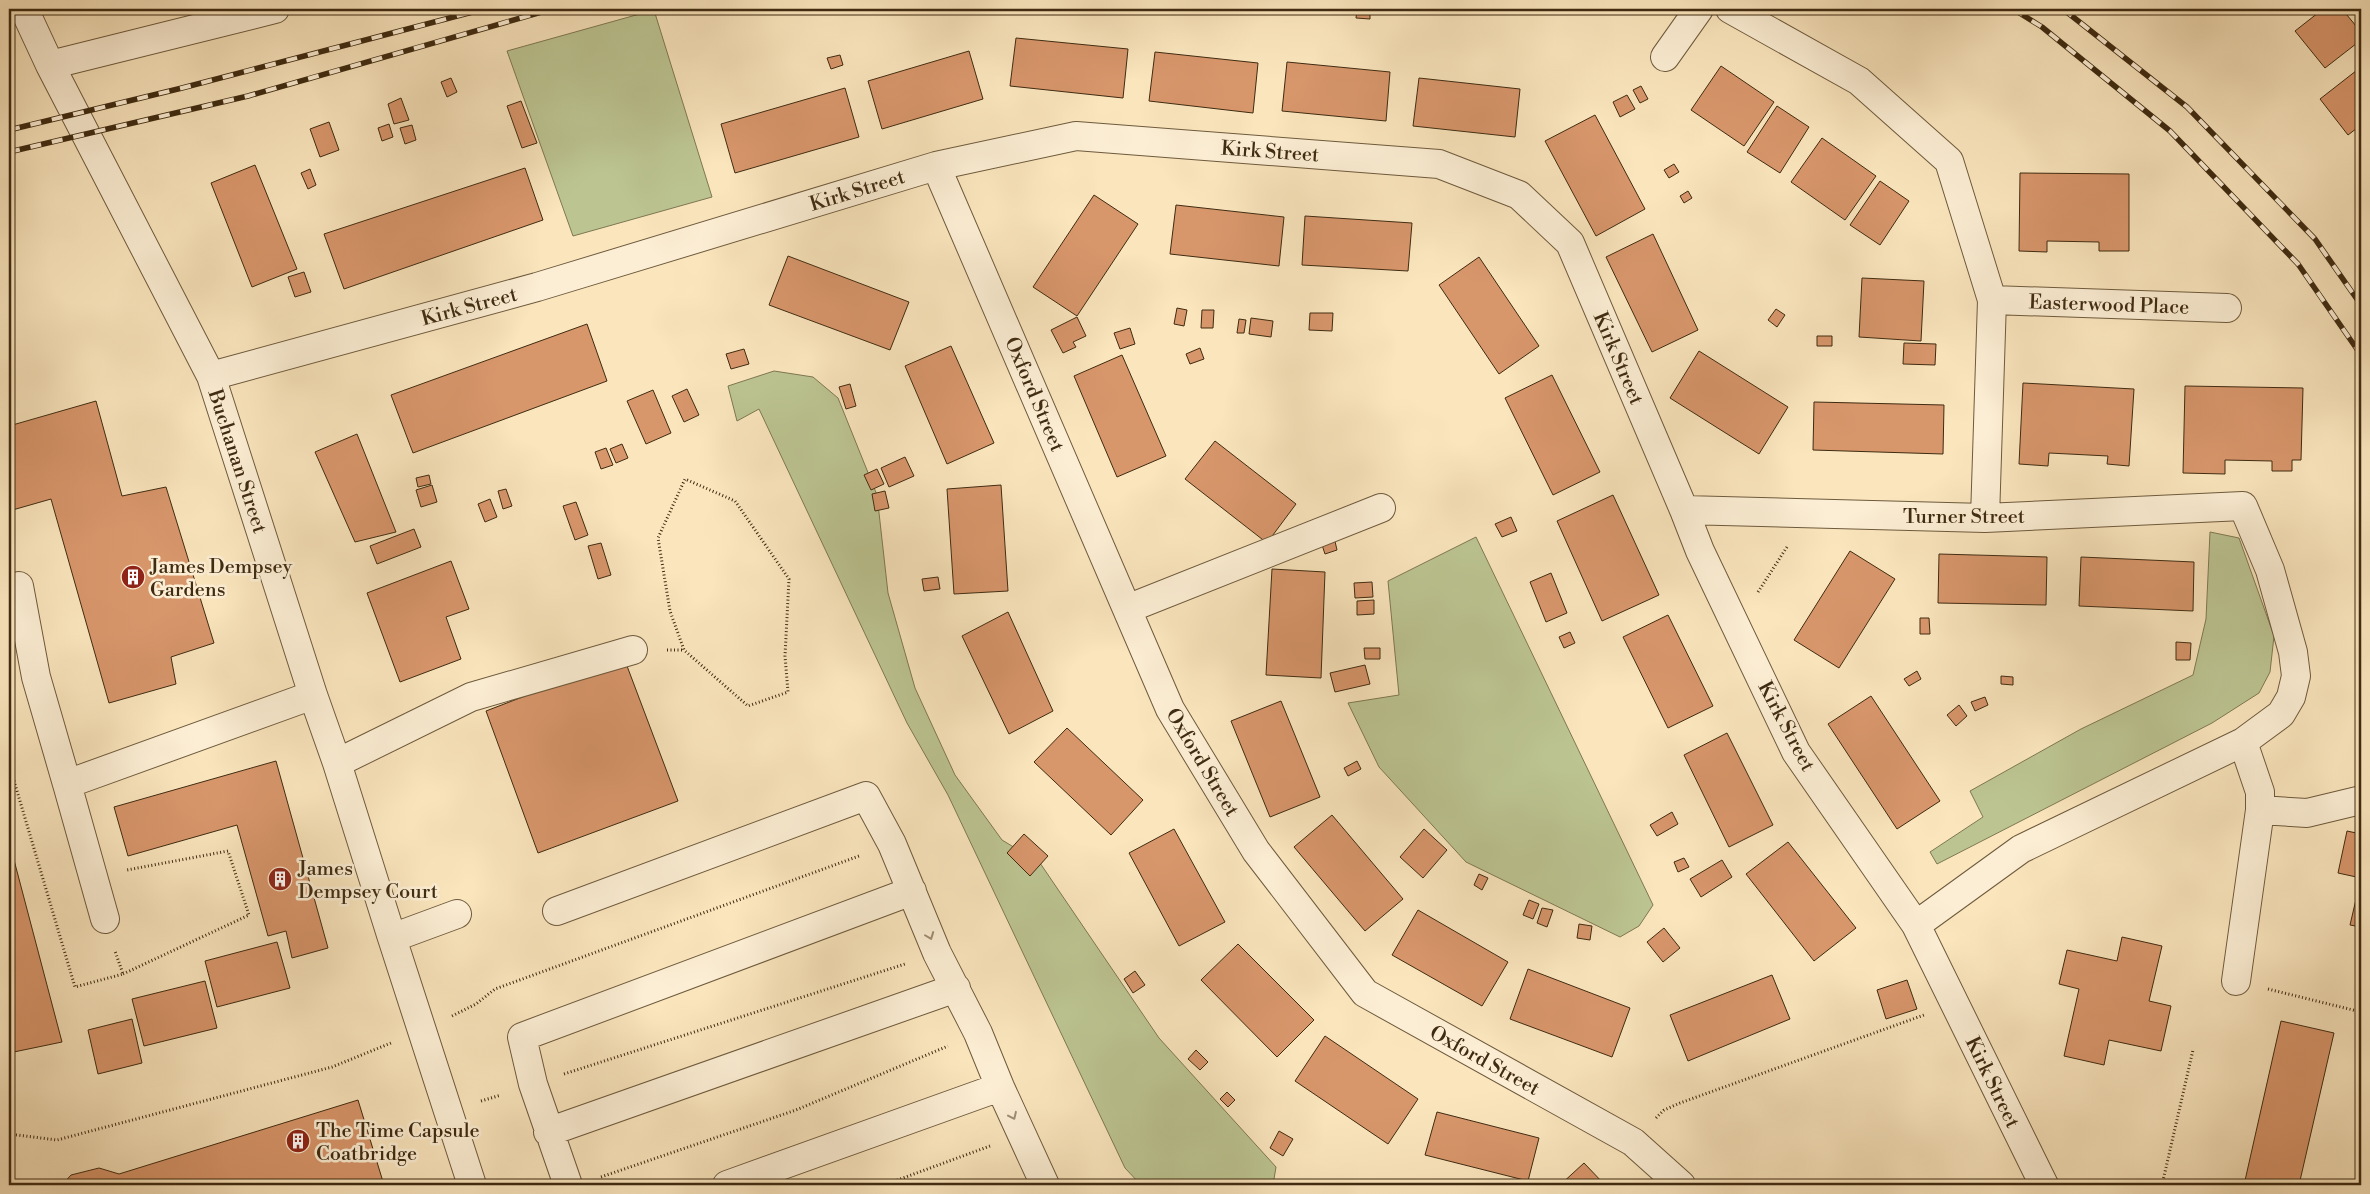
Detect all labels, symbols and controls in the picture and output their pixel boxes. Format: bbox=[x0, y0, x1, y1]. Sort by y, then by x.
street label: Kirk Street bbox=[1220, 137, 1320, 168]
street label: Kirk Street bbox=[807, 165, 908, 218]
street label: Kirk Street bbox=[419, 283, 520, 332]
street label: Easterwood Place bbox=[2028, 290, 2190, 321]
street label: Kirk Street bbox=[1587, 308, 1648, 409]
street label: Oxford Street bbox=[998, 333, 1069, 456]
street label: Buchanan Street bbox=[201, 385, 272, 537]
street label: Turner Street bbox=[1903, 505, 2025, 530]
place label: James Dempsey Gardens bbox=[149, 555, 293, 603]
building icon: James Dempsey Gardens bbox=[120, 564, 146, 590]
street label: Kirk Street bbox=[1752, 677, 1820, 776]
street label: Oxford Street bbox=[1160, 704, 1244, 822]
place label: James Dempsey Court bbox=[297, 857, 438, 905]
building icon: James Dempsey Court bbox=[267, 866, 293, 892]
one-way arrow bbox=[924, 932, 934, 940]
street label: Oxford Street bbox=[1425, 1021, 1544, 1102]
street label: Kirk Street bbox=[1959, 1033, 2024, 1132]
one-way arrow bbox=[1006, 1111, 1017, 1120]
place label: The Time Capsule Coatbridge bbox=[316, 1119, 480, 1167]
building icon: The Time Capsule Coatbridge bbox=[285, 1128, 311, 1154]

